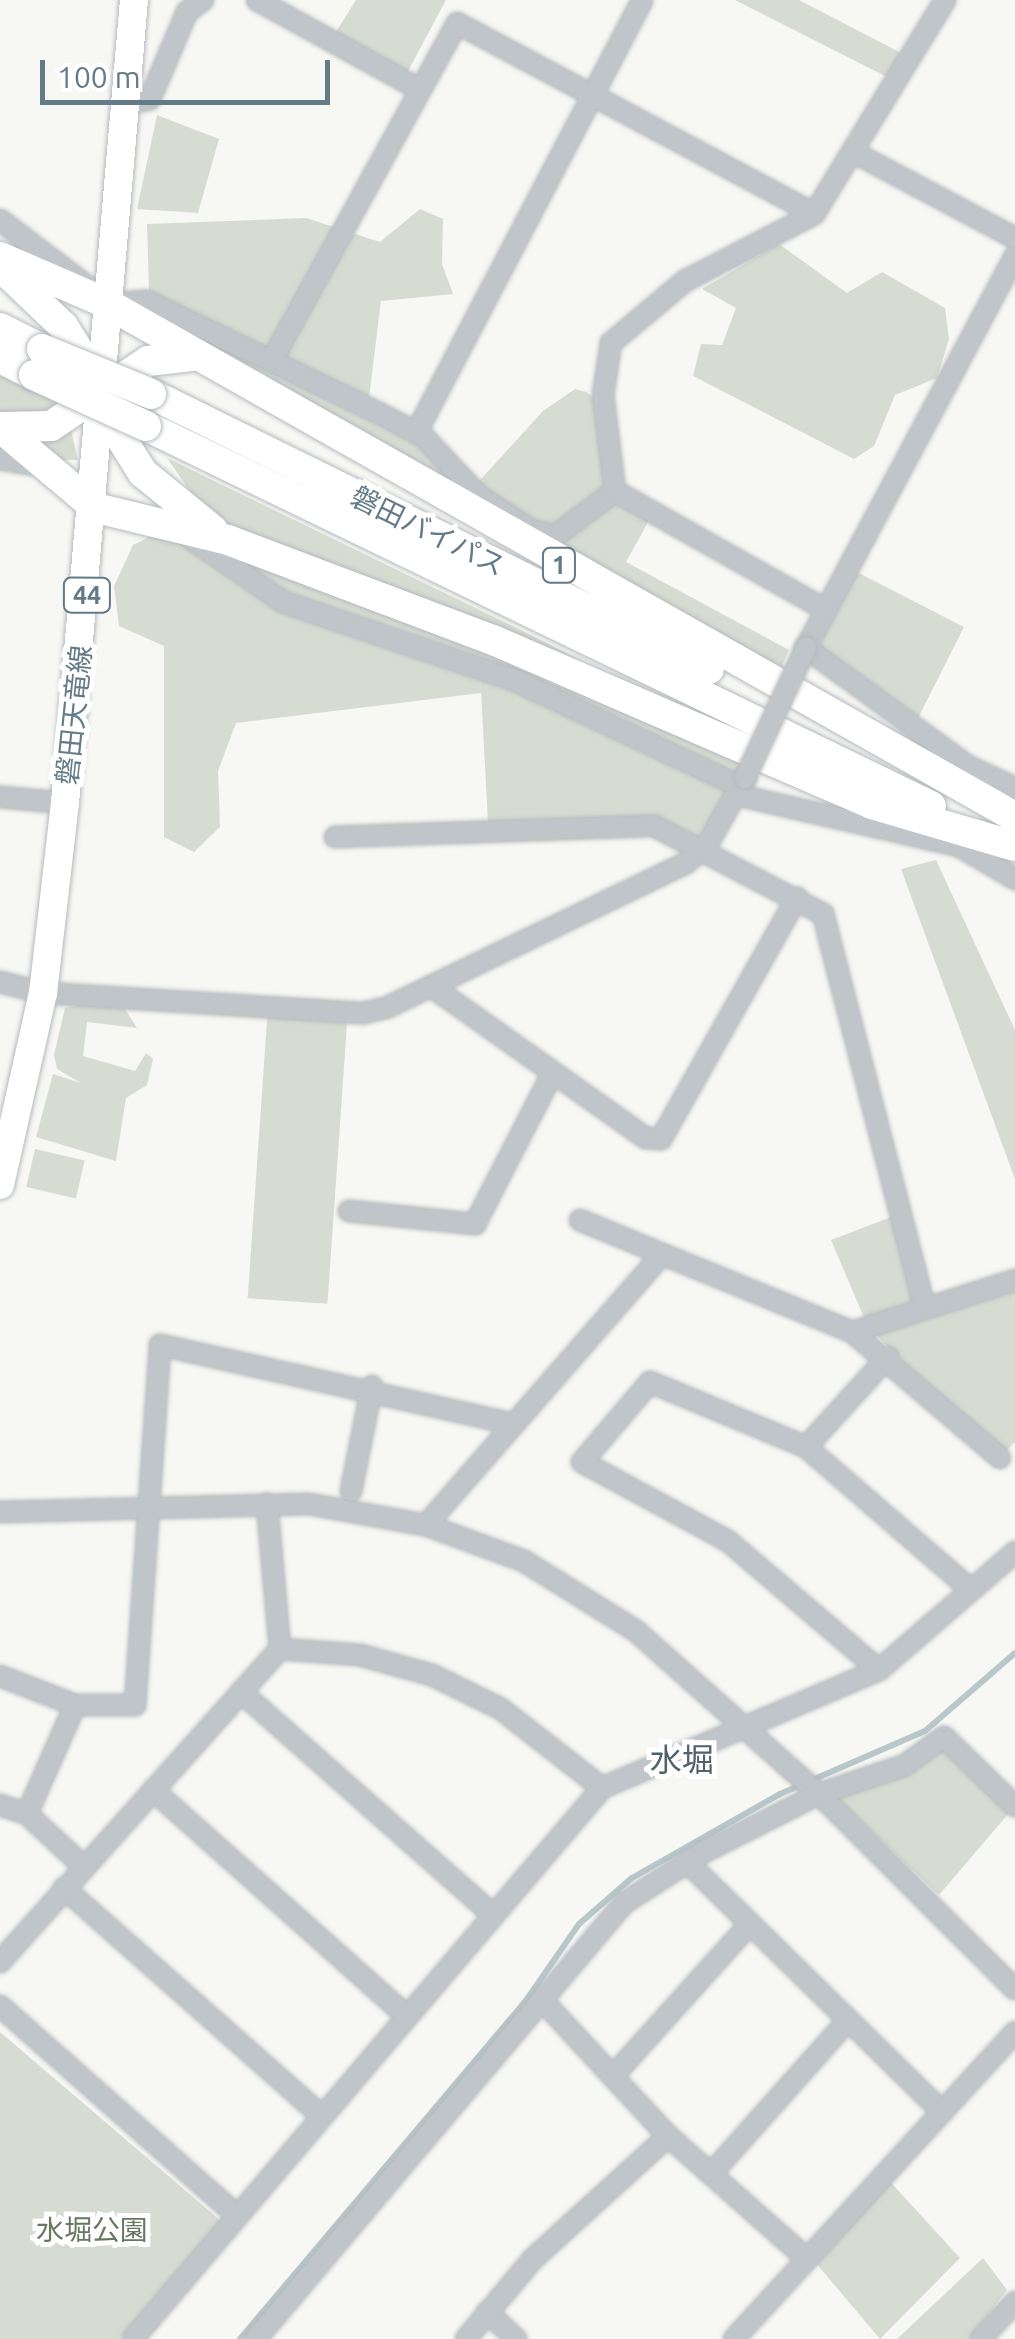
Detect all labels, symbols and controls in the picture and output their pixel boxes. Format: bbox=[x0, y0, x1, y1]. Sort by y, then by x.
scale bar bbox=[45, 40, 335, 102]
text: 100 m bbox=[57, 60, 141, 94]
street label: 磐田バイパス bbox=[345, 479, 511, 583]
road number: 1 bbox=[542, 545, 576, 585]
road number: 44 bbox=[62, 575, 112, 615]
street label: 磐田天竜線 bbox=[50, 644, 98, 786]
district label: 水堀 bbox=[650, 1740, 714, 1778]
park label: 水堀公園 bbox=[36, 2213, 148, 2247]

